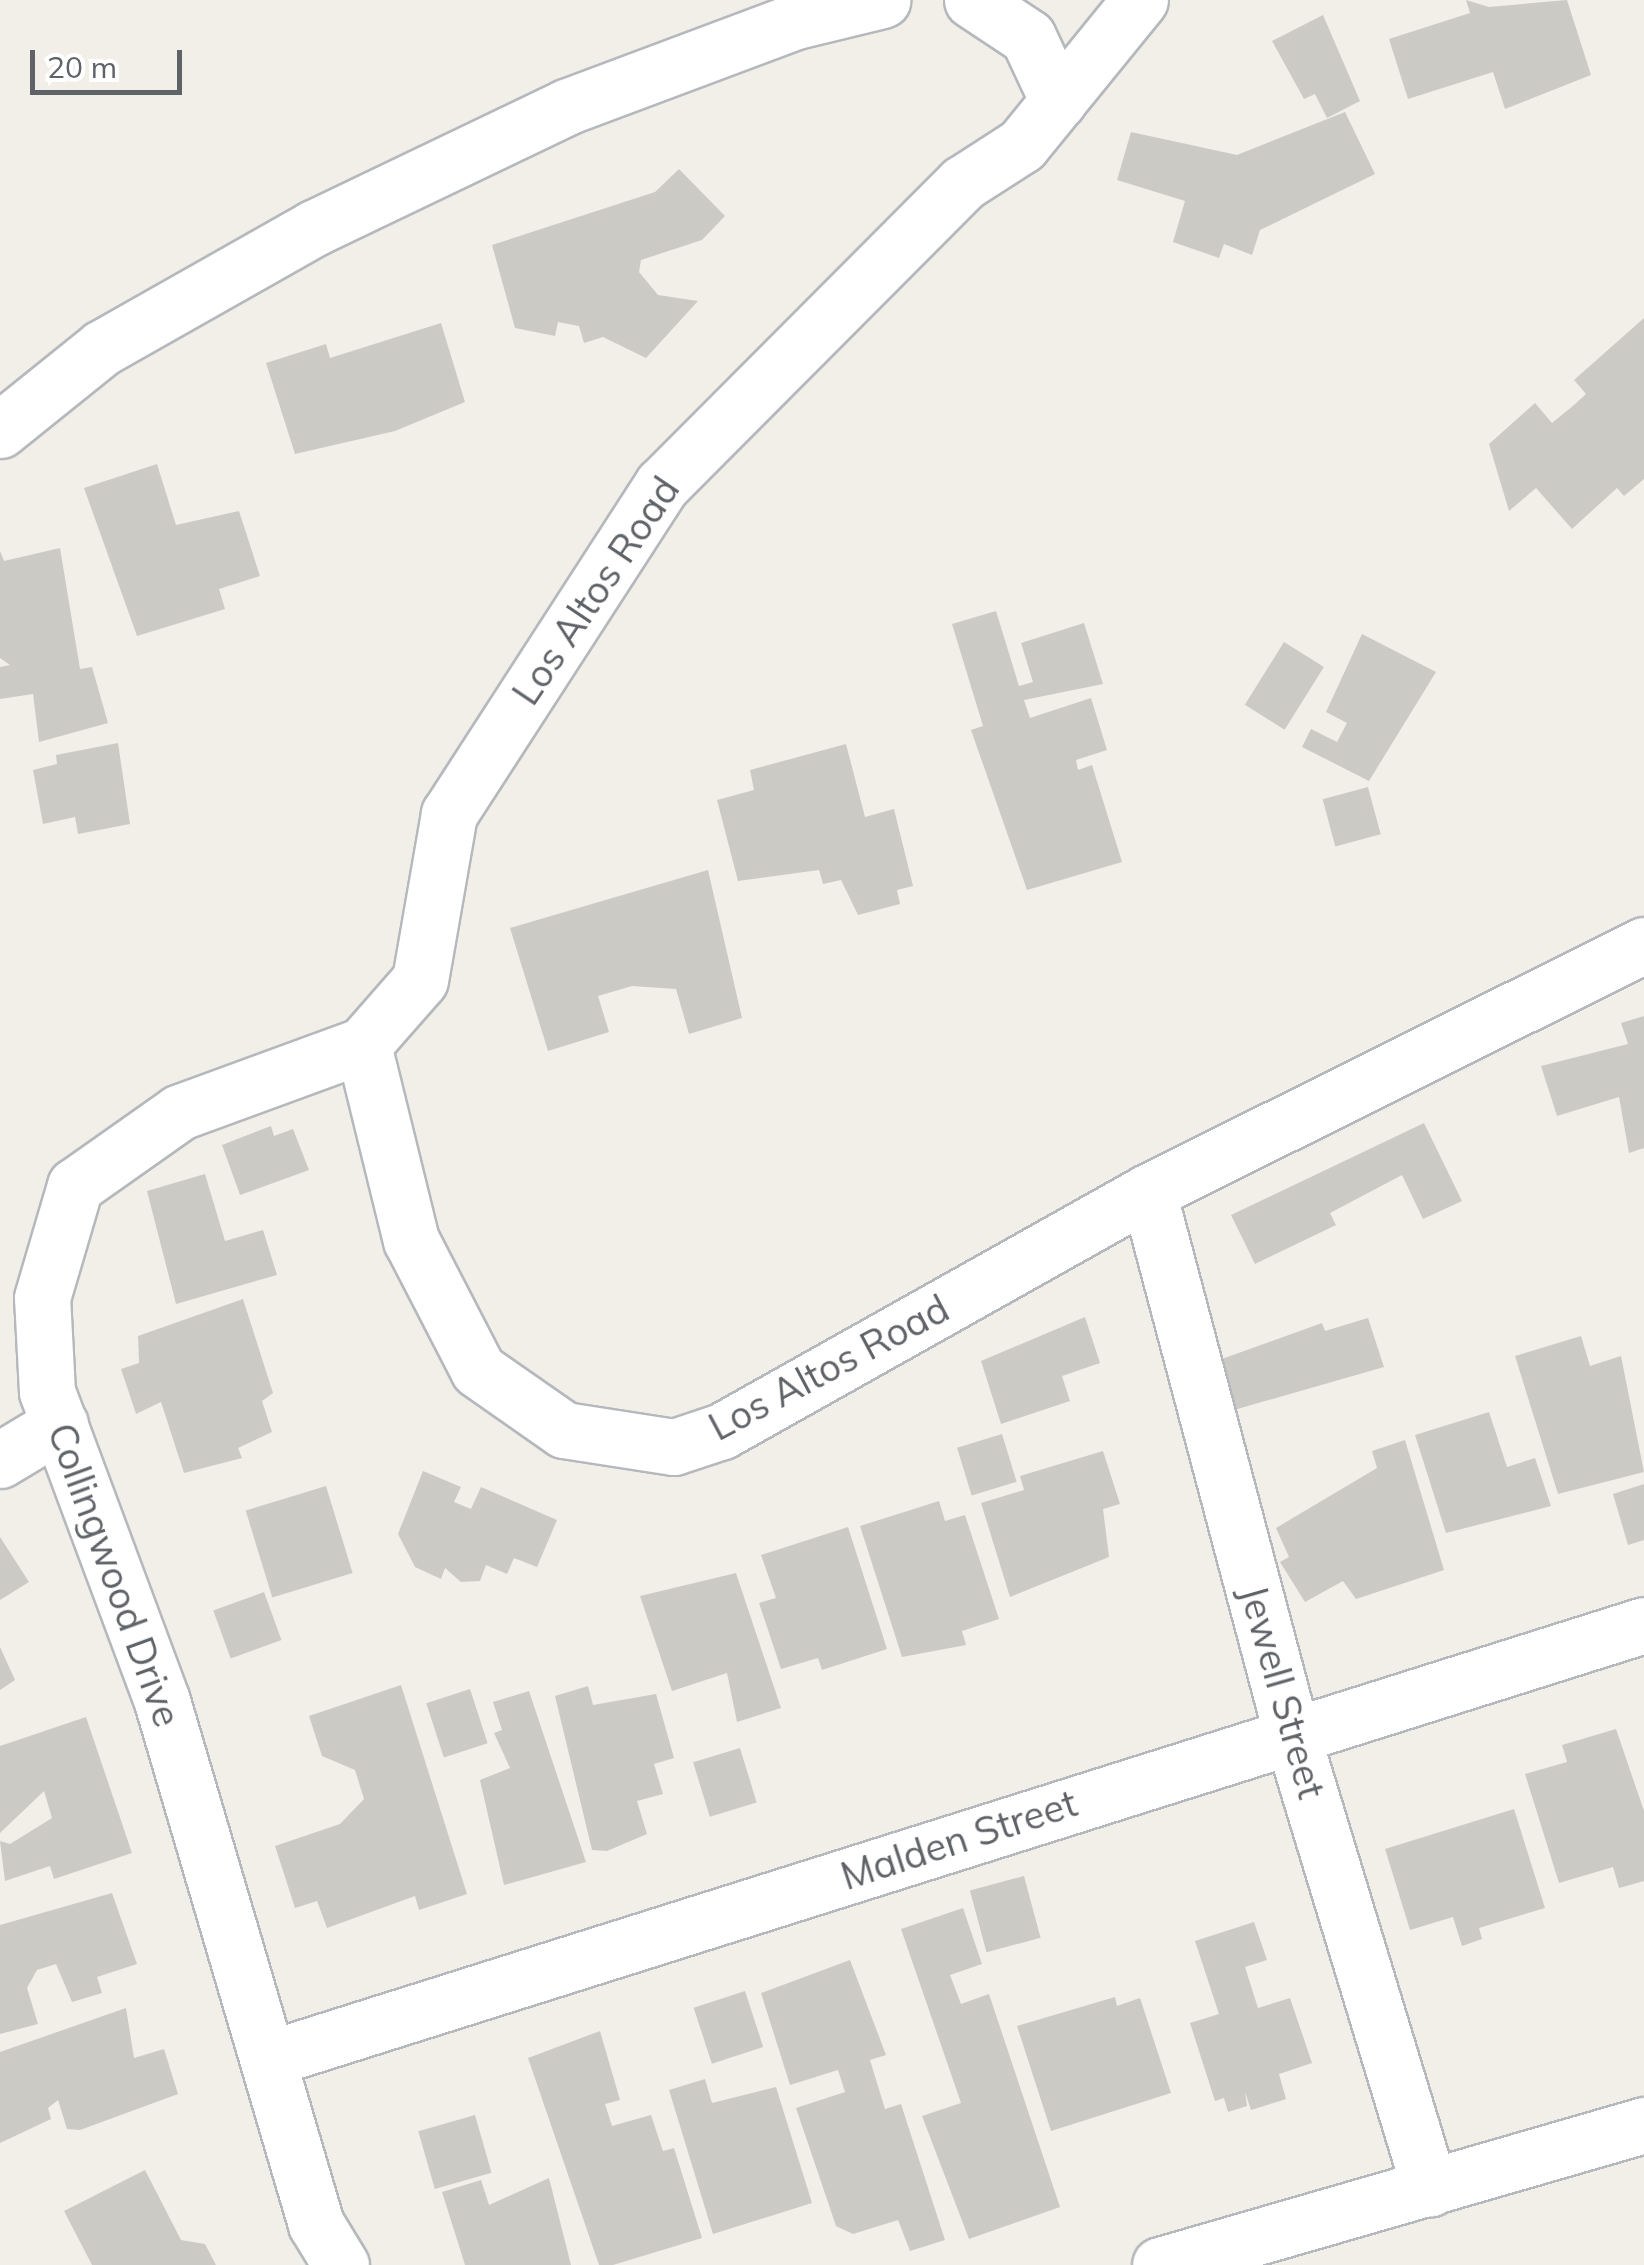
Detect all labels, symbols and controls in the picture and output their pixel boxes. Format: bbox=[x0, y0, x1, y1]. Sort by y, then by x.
scale bar bbox=[35, 30, 188, 92]
text: 20 m bbox=[47, 48, 117, 86]
street label: Los Altos Road bbox=[503, 469, 689, 713]
street label: Los Altos Road bbox=[701, 1286, 957, 1450]
street label: Collingwood Drive bbox=[38, 1417, 190, 1733]
street label: Jewell Street bbox=[1230, 1580, 1334, 1804]
street label: Malden Street bbox=[835, 1780, 1083, 1900]

